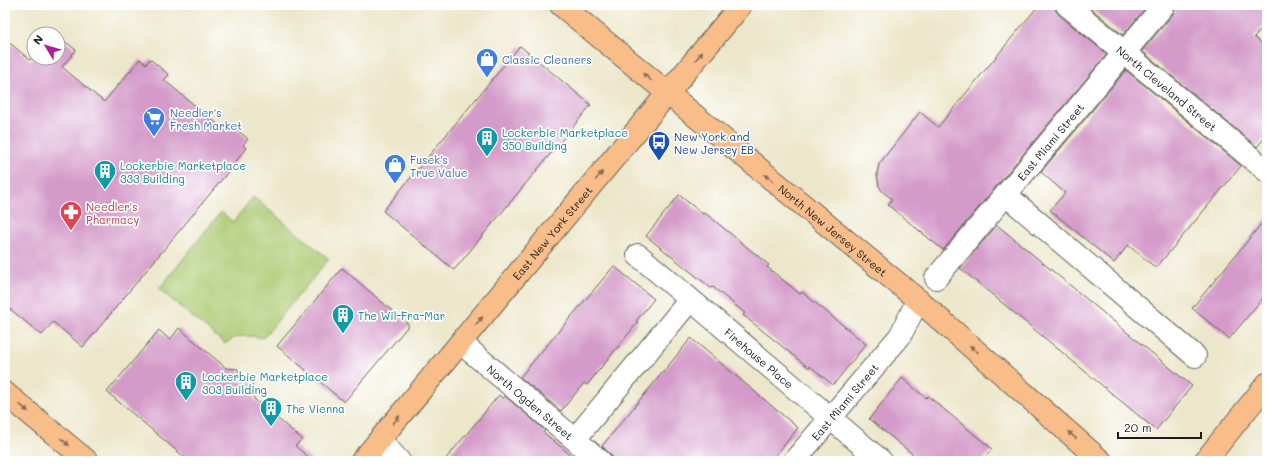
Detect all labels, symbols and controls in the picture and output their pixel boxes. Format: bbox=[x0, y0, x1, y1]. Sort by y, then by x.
north arrow bbox=[26, 26, 66, 66]
text: N bbox=[29, 32, 46, 47]
street label: North Cleveland Street bbox=[1114, 42, 1220, 134]
shop icon: Classic Cleaners bbox=[474, 46, 500, 79]
one-way arrow bbox=[694, 51, 703, 61]
place label: Classic Cleaners bbox=[502, 52, 592, 67]
one-way arrow bbox=[642, 73, 653, 82]
street label: East Miami Street bbox=[1013, 99, 1087, 183]
supermarket icon: Needler's Fresh Market bbox=[141, 105, 167, 138]
place label: Needler's Fresh Market bbox=[170, 105, 242, 133]
building icon: Lockerbie Marketplace 350 Building bbox=[474, 125, 500, 158]
place label: Lockerbie Marketplace 350 Building bbox=[502, 125, 628, 153]
bus stop icon: New York and New Jersey EB bbox=[646, 129, 672, 162]
place label: New York and New Jersey EB bbox=[674, 129, 754, 157]
shop icon: Fusek's True Value bbox=[382, 152, 408, 185]
place label: Fusek's True Value bbox=[410, 152, 468, 180]
building icon: Lockerbie Marketplace 333 Building bbox=[92, 158, 118, 191]
place label: Lockerbie Marketplace 333 Building bbox=[120, 158, 246, 186]
one-way arrow bbox=[595, 170, 604, 181]
one-way arrow bbox=[764, 173, 775, 182]
street label: North New Jersey Street bbox=[776, 181, 891, 279]
street label: East New York Street bbox=[508, 182, 595, 283]
pharmacy icon: Needler's Pharmacy bbox=[58, 199, 84, 232]
place label: Needler's Pharmacy bbox=[86, 199, 139, 227]
building icon: The Wil-Fra-Mar bbox=[330, 302, 356, 335]
place label: The Wil-Fra-Mar bbox=[358, 308, 445, 323]
one-way arrow bbox=[475, 315, 484, 326]
street label: Firehouse Place bbox=[722, 324, 797, 391]
one-way arrow bbox=[969, 345, 979, 354]
street label: East Miami Street bbox=[807, 360, 882, 443]
street label: North Ogden Street bbox=[484, 361, 577, 443]
building icon: Lockerbie Marketplace 303 Building bbox=[173, 369, 199, 402]
place label: Lockerbie Marketplace 303 Building bbox=[202, 369, 328, 397]
building icon: The Vienna bbox=[258, 395, 284, 428]
place label: The Vienna bbox=[286, 401, 345, 416]
one-way arrow bbox=[18, 404, 29, 412]
scale bar bbox=[1118, 414, 1201, 440]
one-way arrow bbox=[392, 415, 401, 426]
text: 20 m bbox=[1124, 419, 1152, 435]
one-way arrow bbox=[1067, 431, 1077, 440]
one-way arrow bbox=[59, 438, 70, 447]

